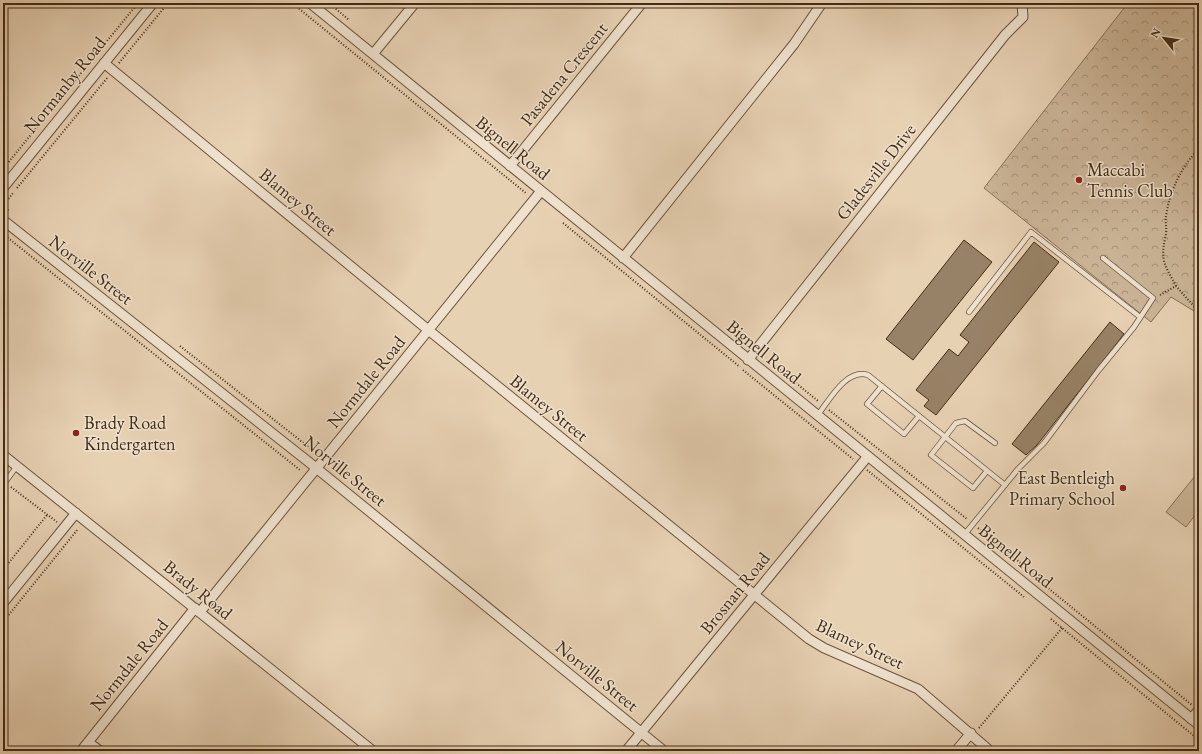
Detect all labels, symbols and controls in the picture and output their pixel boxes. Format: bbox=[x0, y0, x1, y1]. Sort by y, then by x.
street label: Pasadena Crescent bbox=[515, 17, 613, 130]
north arrow bbox=[1144, 18, 1184, 58]
text: N bbox=[1147, 26, 1164, 40]
street label: Normanby Road bbox=[19, 31, 111, 138]
street label: Bignell Road bbox=[471, 111, 556, 185]
street label: Gladesville Drive bbox=[831, 119, 921, 225]
place label: Maccabi Tennis Club bbox=[1087, 158, 1173, 202]
street label: Blamey Street bbox=[255, 163, 342, 241]
marker: Maccabi Tennis Club bbox=[1074, 175, 1084, 185]
street label: Norville Street bbox=[45, 230, 138, 310]
street label: Bignell Road bbox=[722, 315, 807, 389]
street label: Normdale Road bbox=[321, 330, 410, 432]
street label: Blamey Street bbox=[506, 369, 593, 446]
place label: Brady Road Kindergarten bbox=[84, 411, 176, 455]
marker: Brady Road Kindergarten bbox=[71, 428, 81, 438]
street label: Norville Street bbox=[299, 430, 392, 511]
place label: East Bentleigh Primary School bbox=[1009, 466, 1115, 510]
marker: East Bentleigh Primary School bbox=[1118, 483, 1128, 493]
street label: Bignell Road bbox=[974, 519, 1059, 593]
street label: Brosnan Road bbox=[695, 546, 775, 638]
street label: Brady Road bbox=[159, 555, 238, 625]
street label: Normdale Road bbox=[84, 613, 173, 715]
street label: Blamey Street bbox=[813, 613, 908, 674]
street label: Norville Street bbox=[551, 635, 644, 716]

